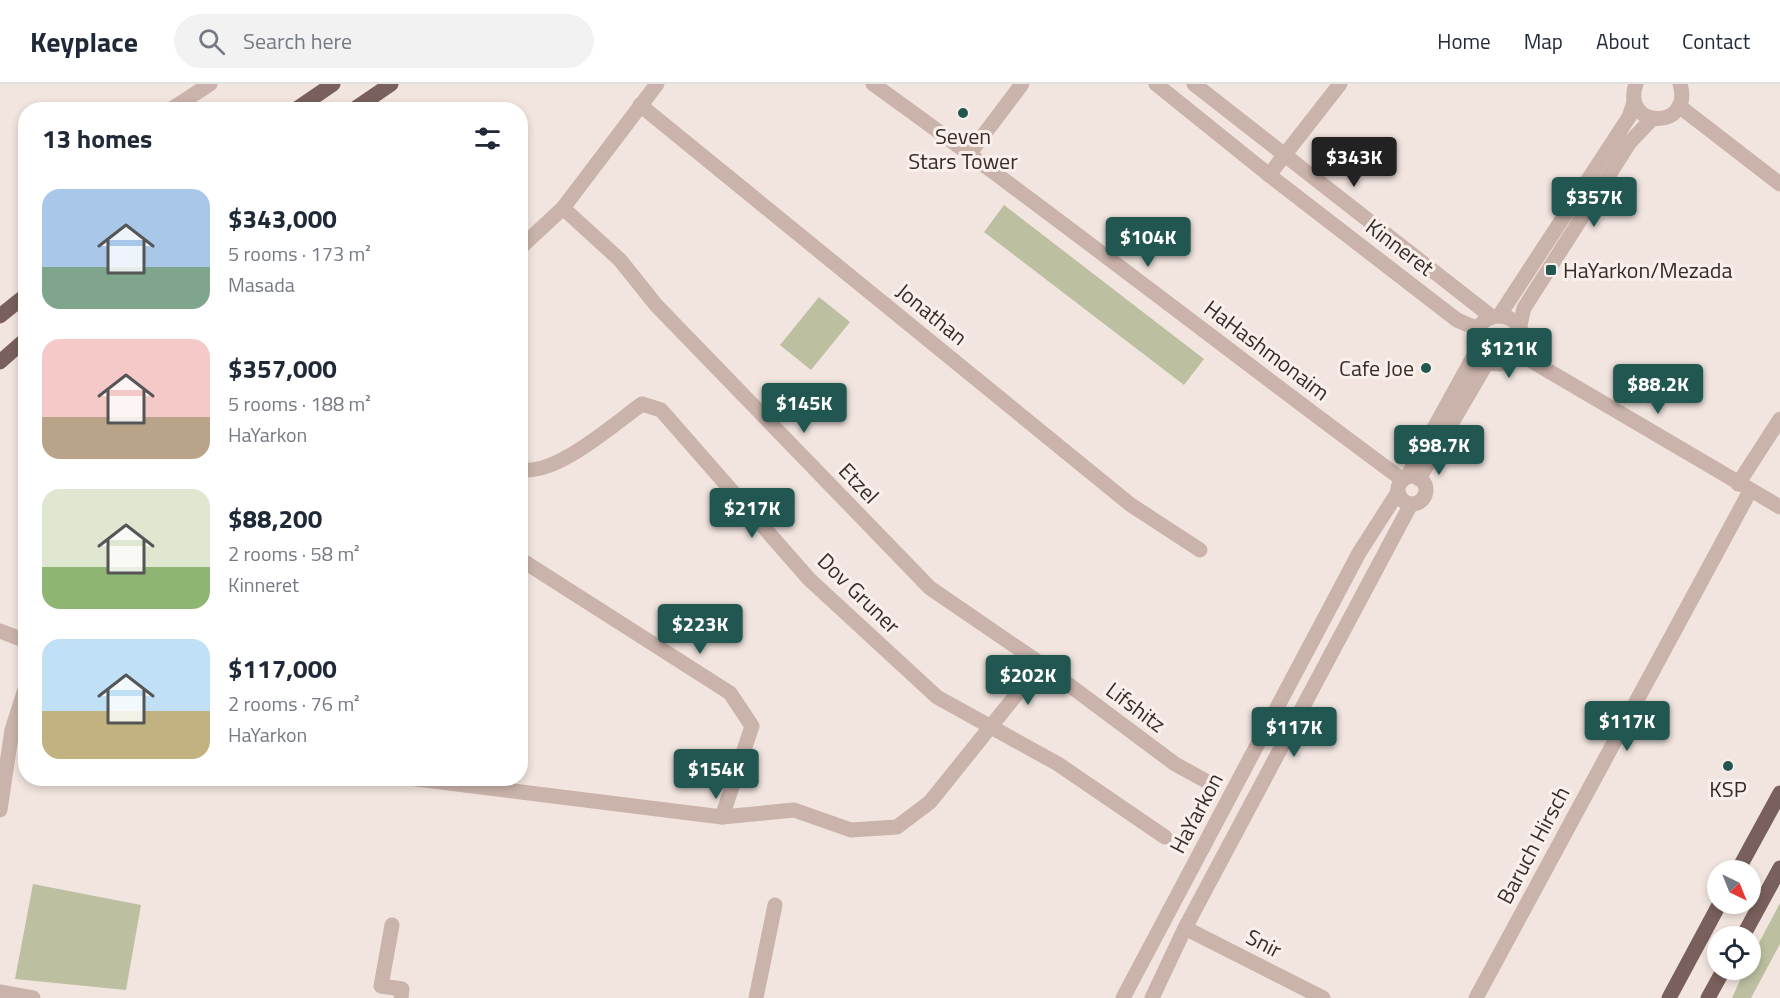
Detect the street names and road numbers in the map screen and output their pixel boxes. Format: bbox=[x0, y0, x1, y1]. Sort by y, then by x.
street label: Kinneret bbox=[1359, 210, 1442, 284]
street label: Jonathan bbox=[889, 275, 975, 353]
street label: HaHashmonaim bbox=[1197, 291, 1337, 409]
street label: Etzel bbox=[831, 455, 887, 511]
street label: Dov Gruner bbox=[810, 545, 909, 642]
street label: Lifshitz bbox=[1099, 673, 1173, 741]
street label: HaYarkon bbox=[1161, 767, 1231, 859]
street label: Baruch Hirsch bbox=[1488, 780, 1578, 910]
street label: Snir bbox=[1240, 920, 1288, 967]

